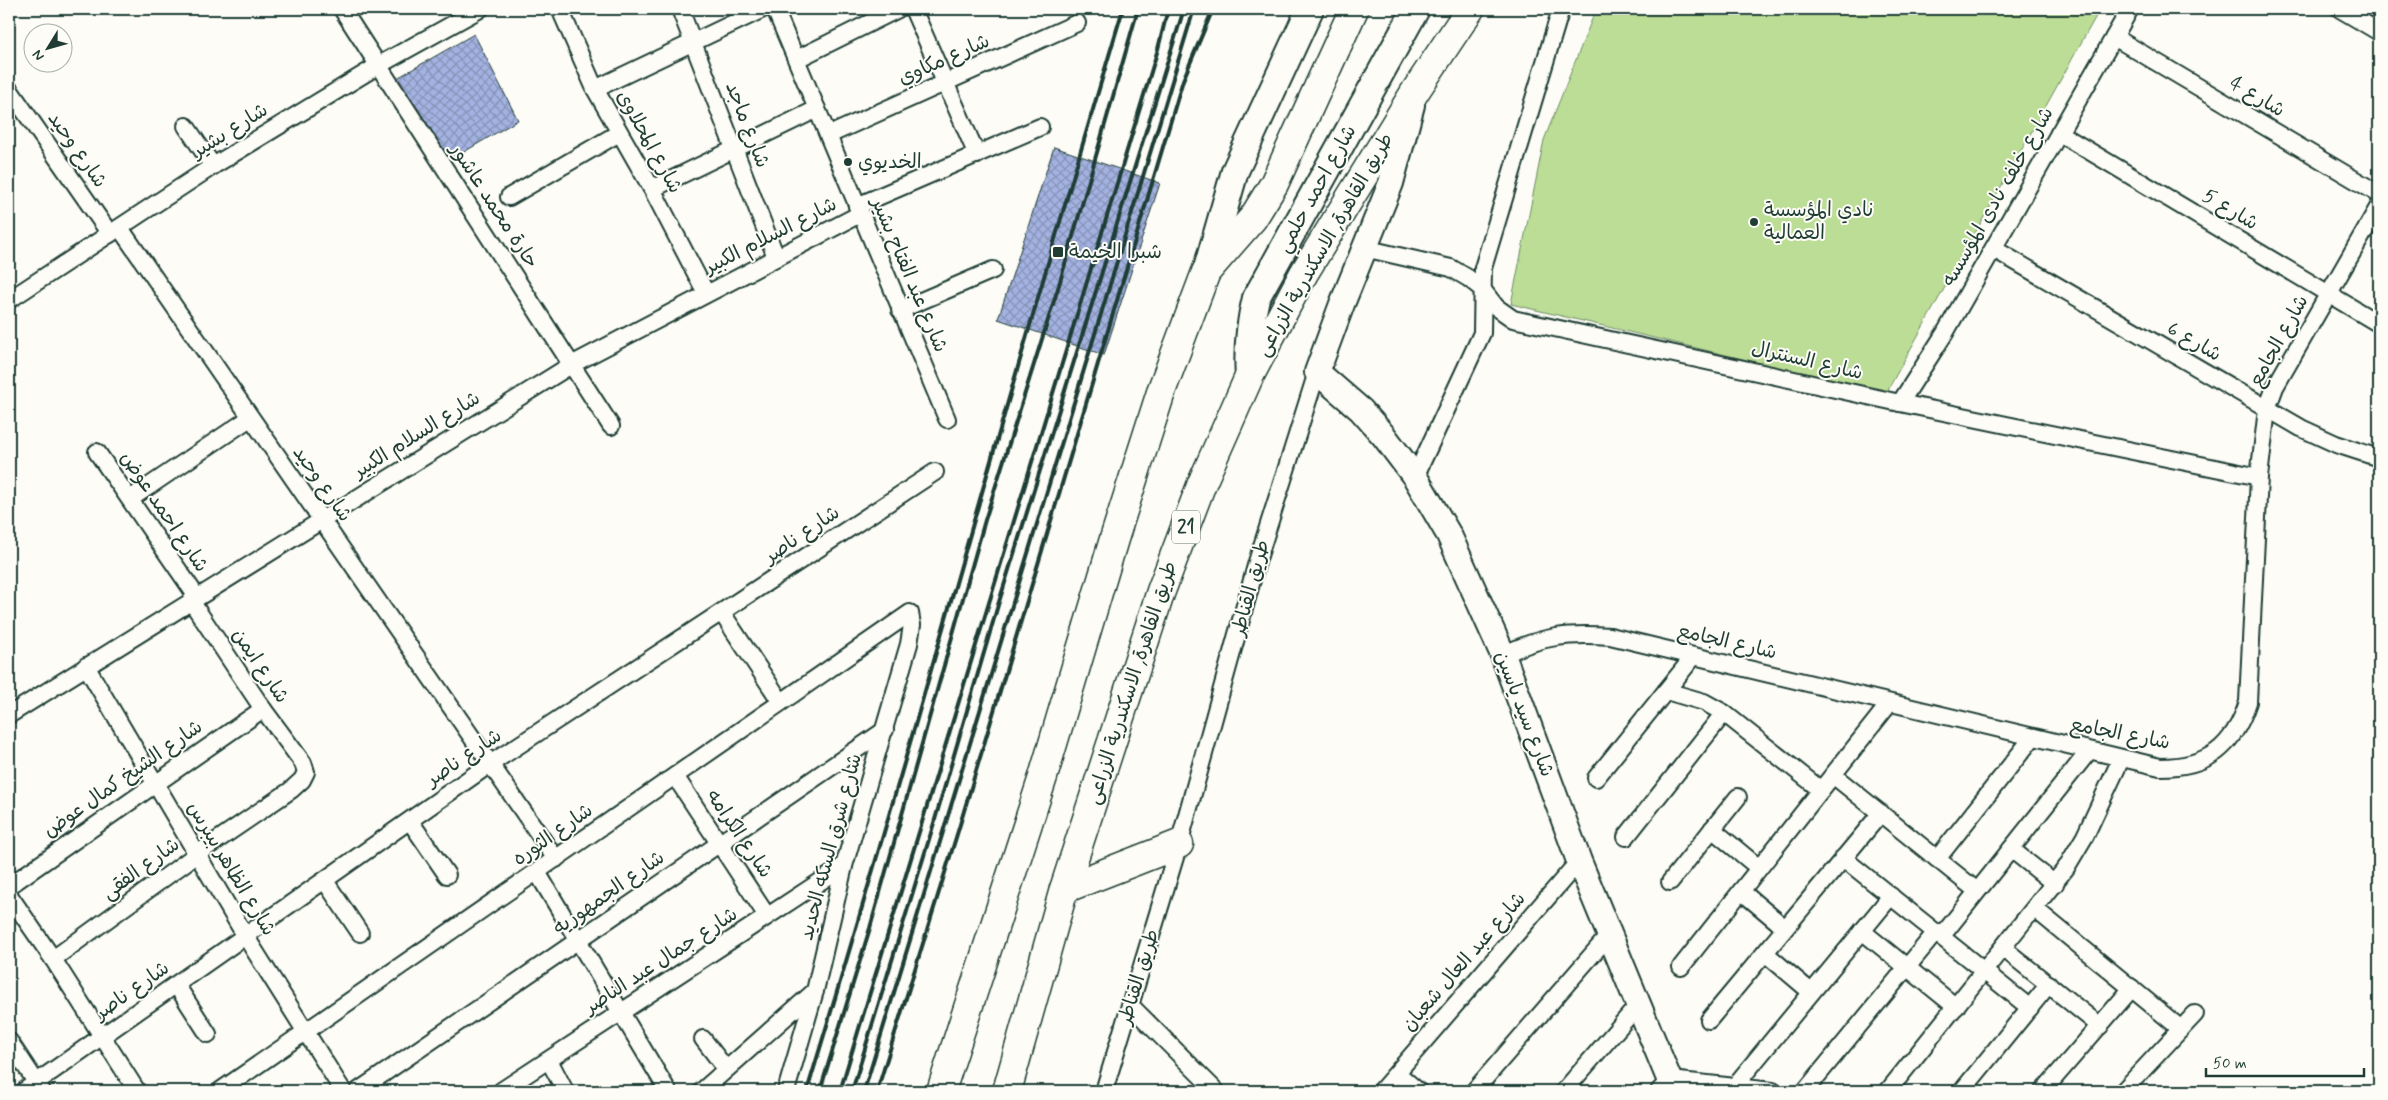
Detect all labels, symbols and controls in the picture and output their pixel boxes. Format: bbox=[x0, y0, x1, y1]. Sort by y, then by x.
north arrow bbox=[22, 22, 72, 72]
street label: شارع مكاوي bbox=[894, 28, 994, 92]
text: N bbox=[28, 46, 48, 64]
street label: شارع 4 bbox=[2224, 70, 2290, 124]
street label: شارع ماجد bbox=[718, 78, 776, 172]
street label: شارع المحلاوى bbox=[610, 86, 688, 198]
street label: شارع بشير bbox=[185, 97, 273, 166]
street label: شارع خلف نادى المؤسسه bbox=[1935, 102, 2061, 292]
street label: شارع وحيد bbox=[41, 107, 113, 193]
street label: شارع احمد حلمي bbox=[1271, 120, 1366, 259]
street label: طريق القاهرة, الاسكندرية الزراعى bbox=[1250, 128, 1400, 362]
street label: حارة محمد عاشور bbox=[442, 136, 545, 274]
place label: الخديوي bbox=[858, 149, 922, 176]
marker: الخديوي bbox=[842, 156, 854, 168]
street label: شارع 5 bbox=[2197, 183, 2263, 237]
street label: شارع السلام الكبير bbox=[699, 191, 842, 282]
street label: شارع عبد الفتاح بشير bbox=[863, 191, 954, 357]
place label: نادي المؤسسة العمالية bbox=[1764, 197, 1873, 247]
marker: نادي المؤسسة العمالية bbox=[1748, 216, 1760, 228]
place label: شبرا الخيمة bbox=[1069, 239, 1162, 266]
marker: شبرا الخيمة bbox=[1051, 245, 1065, 259]
street label: شارع الجامع bbox=[2243, 290, 2315, 392]
street label: شارع 6 bbox=[2162, 316, 2226, 368]
street label: شارع السنترال bbox=[1749, 335, 1865, 387]
street label: شارع السلام الكبير bbox=[347, 385, 486, 486]
street label: شارع وحيد bbox=[286, 441, 358, 527]
street label: شارع احمد عوض bbox=[113, 446, 215, 578]
street label: شارع ناصر bbox=[757, 500, 845, 571]
road number: 21 bbox=[1172, 511, 1200, 544]
street label: طريق القناطر bbox=[1225, 537, 1277, 641]
street label: طريق القاهرة, الاسكندرية الزراعى bbox=[1080, 558, 1184, 808]
street label: شارع الجامع bbox=[1675, 617, 1779, 667]
street label: شارع ايمن bbox=[225, 623, 295, 709]
street label: شارع سيد ياسين bbox=[1488, 647, 1560, 781]
street label: شارع الجامع bbox=[2068, 711, 2172, 757]
street label: شارع الشيخ كمال عوض bbox=[38, 714, 208, 844]
street label: شارع ناصر bbox=[419, 723, 507, 794]
street label: شارع شرق السكه الحديد bbox=[793, 751, 869, 943]
street label: شارع الكرامه bbox=[699, 784, 779, 884]
street label: شارع الظاهر بيبرس bbox=[180, 797, 282, 941]
street label: شارع الثوره bbox=[507, 797, 599, 873]
street label: شارع الفقى bbox=[96, 831, 186, 907]
street label: شارع الجمهوريه bbox=[548, 844, 670, 942]
street label: شارع عبد العال شعبان bbox=[1396, 886, 1532, 1038]
street label: شارع جمال عبد الناصر bbox=[577, 901, 743, 1022]
street label: طريق القناطر bbox=[1111, 926, 1166, 1030]
street label: شارع ناصر bbox=[87, 955, 175, 1028]
scale bar bbox=[2206, 1045, 2363, 1077]
text: 50 m bbox=[2213, 1054, 2247, 1074]

